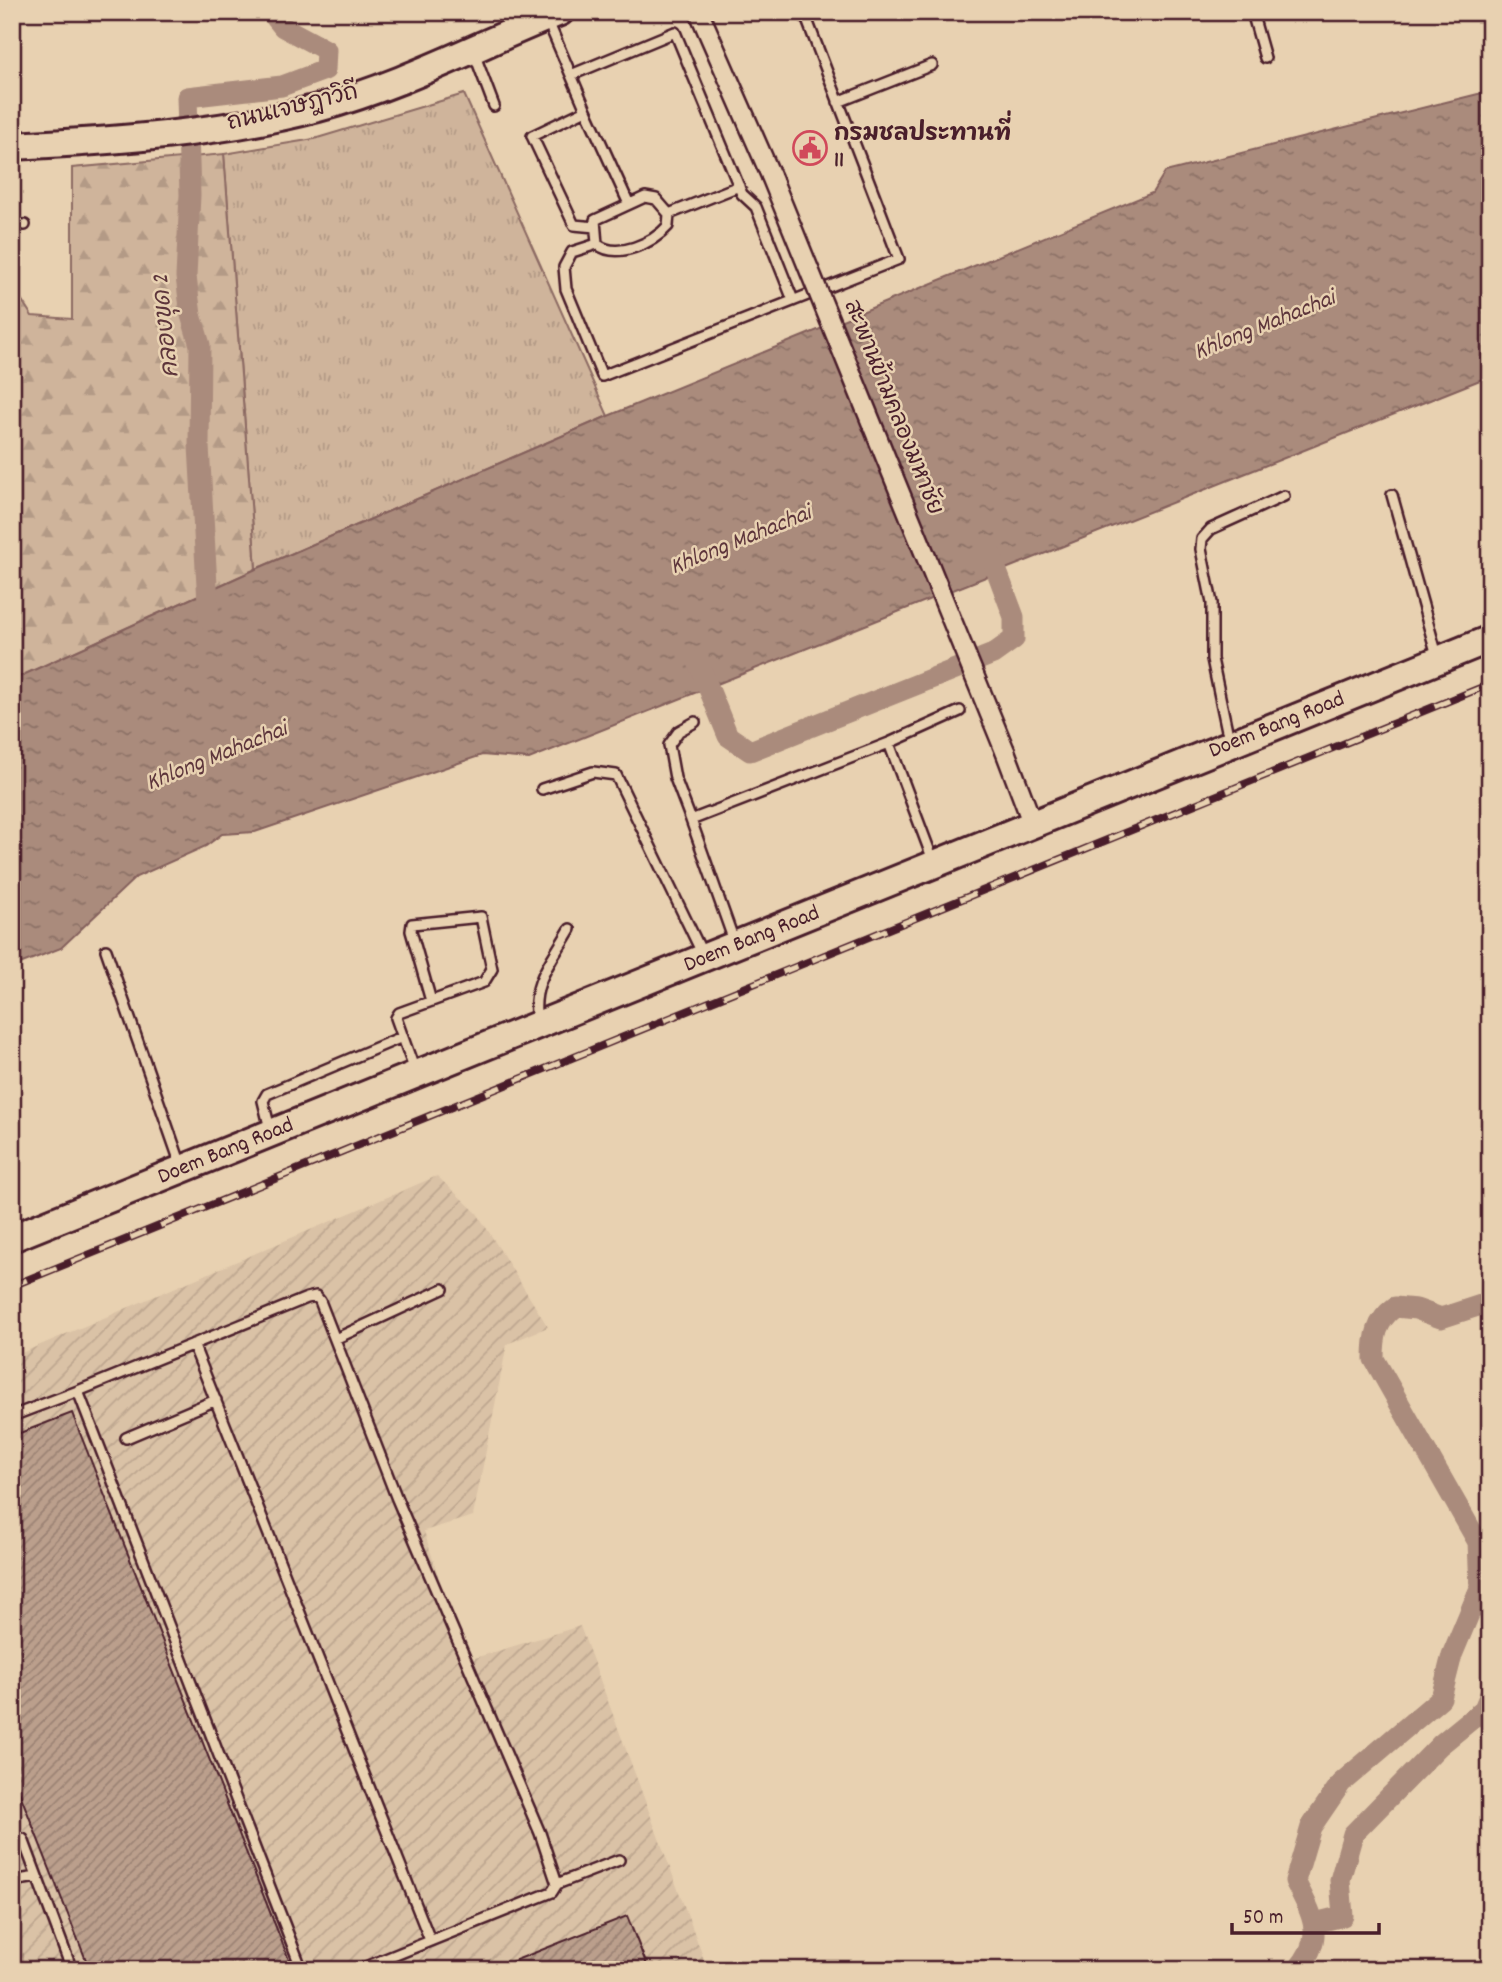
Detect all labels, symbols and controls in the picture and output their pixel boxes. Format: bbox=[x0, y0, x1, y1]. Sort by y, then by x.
street label: ถนนเจษฎาวิถี bbox=[223, 75, 362, 141]
place label: กรมชลประทานที่ 11 bbox=[834, 110, 1011, 178]
public building icon: กรมชลประทานที่ 11 bbox=[791, 129, 829, 167]
water label: คลองขุด 2 bbox=[145, 272, 189, 379]
water label: Khlong Mahachai bbox=[1189, 281, 1344, 370]
street label: สะพานข้ามคลองมหาชัย bbox=[834, 295, 952, 521]
water label: Khlong Mahachai bbox=[665, 496, 820, 585]
street label: Doem Bang Road bbox=[1204, 684, 1350, 768]
water label: Khlong Mahachai bbox=[141, 712, 296, 801]
street label: Doem Bang Road bbox=[679, 898, 825, 982]
street label: Doem Bang Road bbox=[153, 1110, 299, 1194]
scale bar bbox=[1232, 1891, 1380, 1935]
text: 50 m bbox=[1243, 1904, 1283, 1934]

